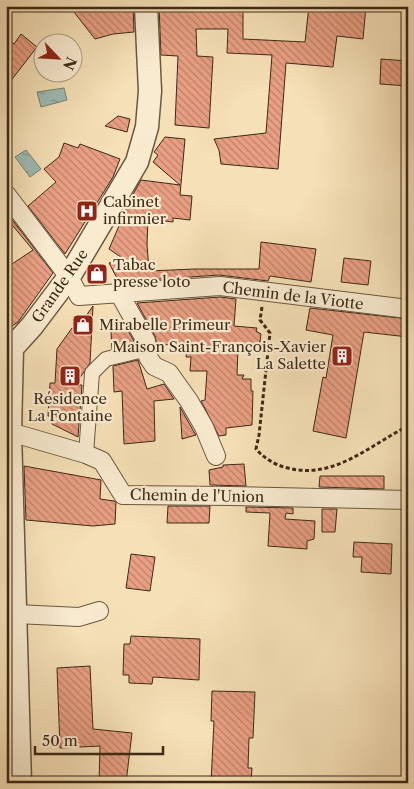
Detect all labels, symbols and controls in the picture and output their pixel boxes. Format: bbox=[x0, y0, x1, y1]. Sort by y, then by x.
north arrow bbox=[32, 32, 82, 82]
text: N bbox=[59, 54, 81, 73]
place label: Cabinet infirmier bbox=[103, 192, 167, 228]
hospital icon: Cabinet infirmier bbox=[75, 199, 99, 223]
street label: Grande Rue bbox=[27, 245, 92, 326]
place label: Tabac presse loto bbox=[113, 255, 190, 291]
shop icon: Tabac presse loto bbox=[85, 262, 109, 286]
street label: Chemin de la Viotte bbox=[221, 277, 365, 314]
shop icon: Mirabelle Primeur bbox=[71, 313, 95, 337]
place label: Mirabelle Primeur bbox=[99, 315, 231, 334]
place label: Maison Saint-François-Xavier La Salette bbox=[112, 337, 327, 373]
building icon: Maison Saint-François-Xavier La Salette bbox=[330, 344, 354, 368]
building icon: Résidence La Fontaine bbox=[58, 364, 82, 388]
place label: Résidence La Fontaine bbox=[28, 389, 112, 425]
street label: Chemin de l'Union bbox=[130, 485, 265, 506]
scale bar bbox=[35, 724, 162, 756]
text: 50 m bbox=[42, 731, 78, 750]

